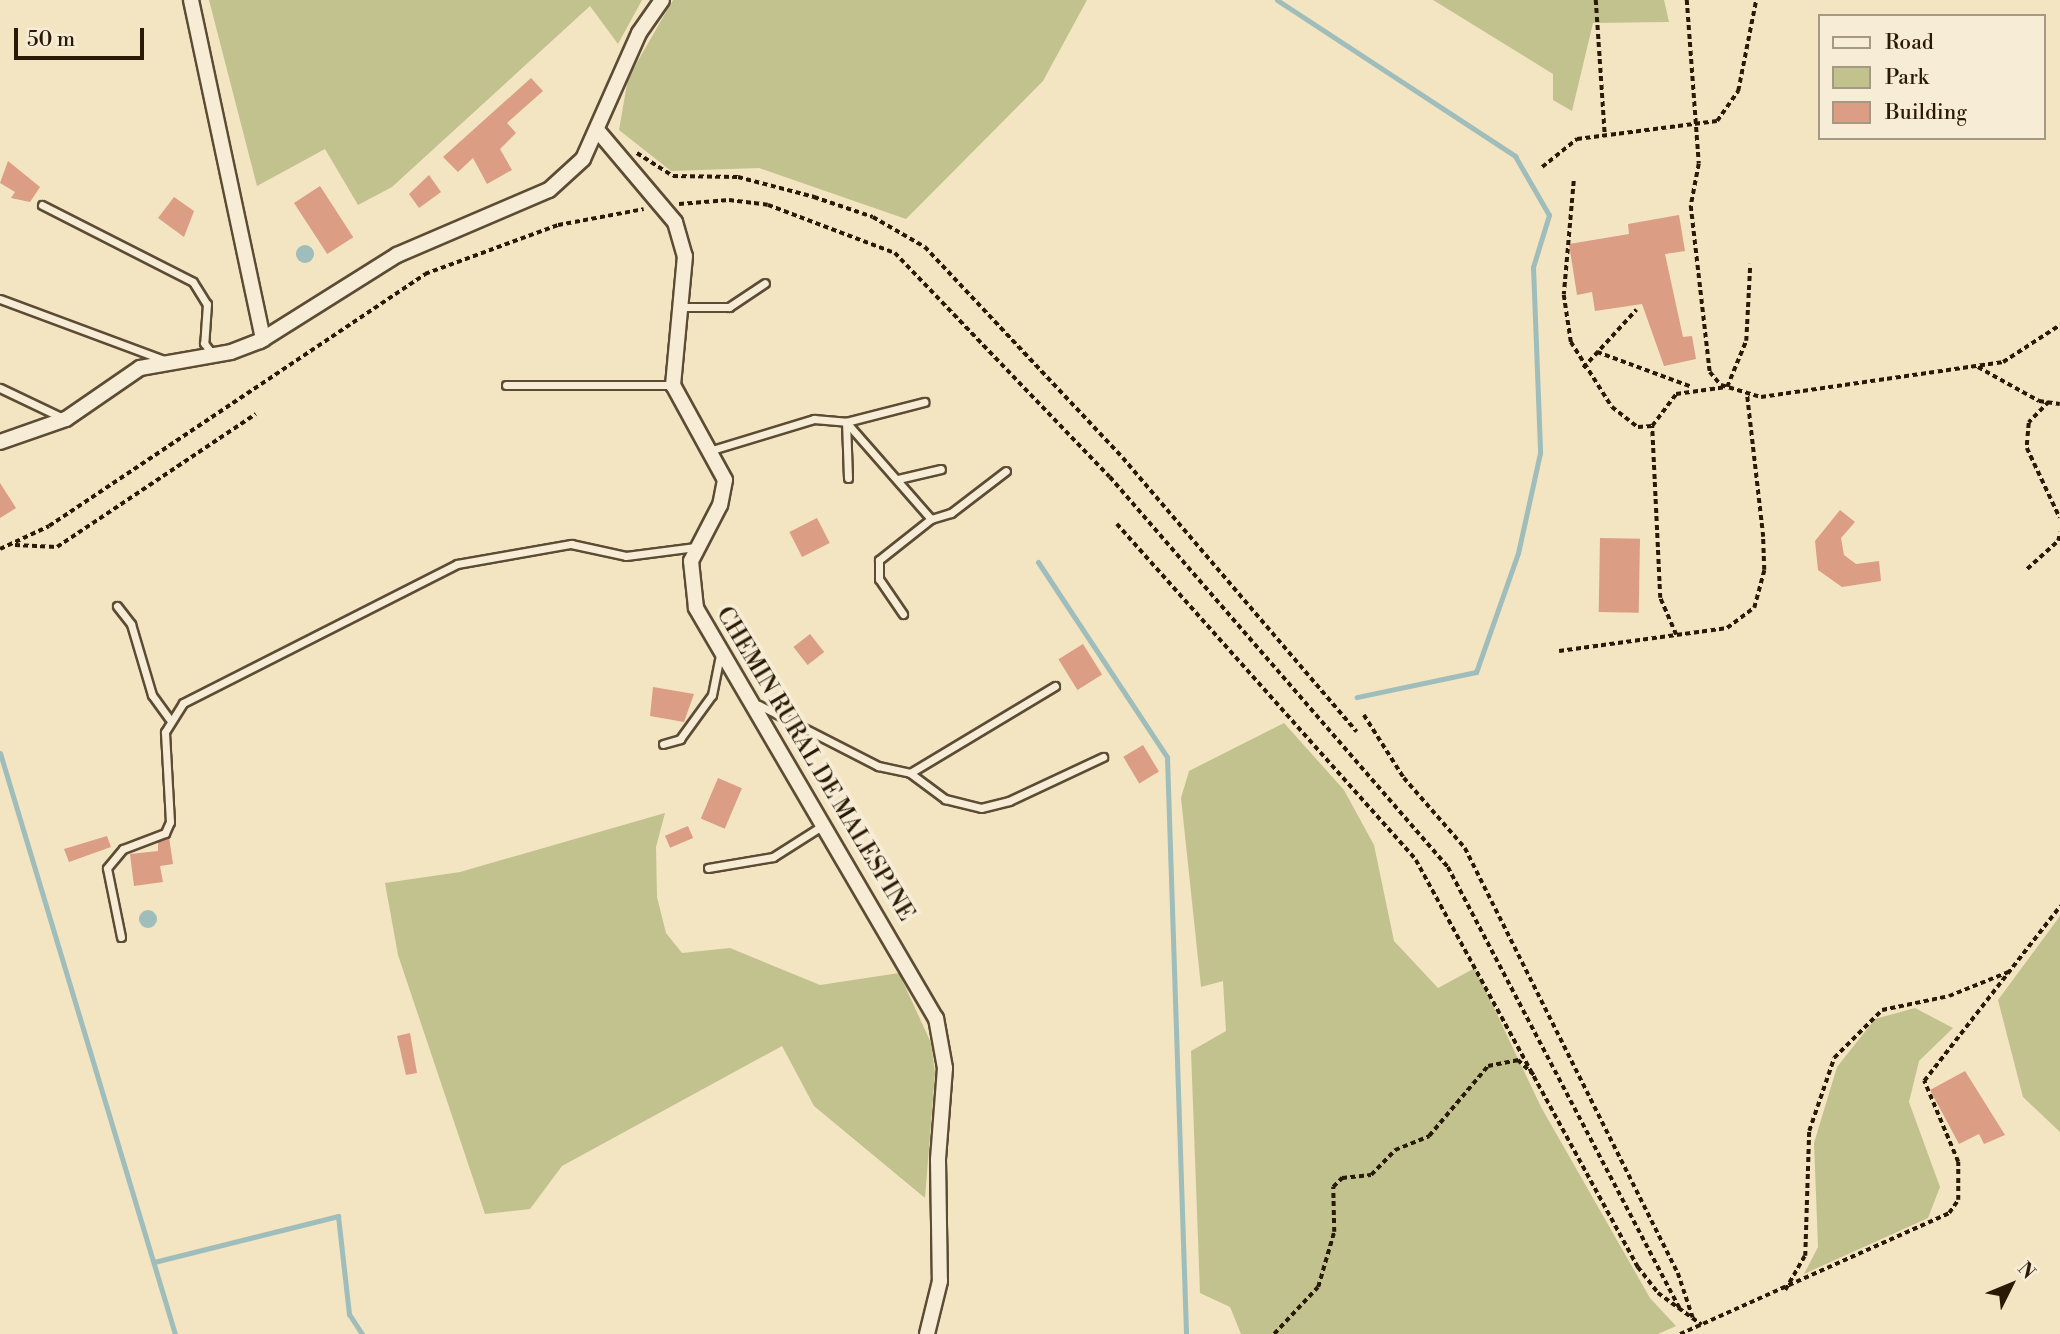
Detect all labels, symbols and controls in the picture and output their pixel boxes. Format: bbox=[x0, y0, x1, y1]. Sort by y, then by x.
scale bar bbox=[18, 14, 147, 58]
legend bbox=[1818, 14, 2046, 140]
text: 50 m bbox=[27, 27, 75, 53]
text: Road bbox=[1885, 30, 1934, 56]
text: Park bbox=[1885, 65, 1929, 91]
text: Building bbox=[1885, 100, 1967, 126]
street label: CHEMIN RURAL DE MALESPINE bbox=[710, 602, 920, 926]
north arrow bbox=[1976, 1250, 2046, 1320]
text: N bbox=[2012, 1257, 2040, 1284]

